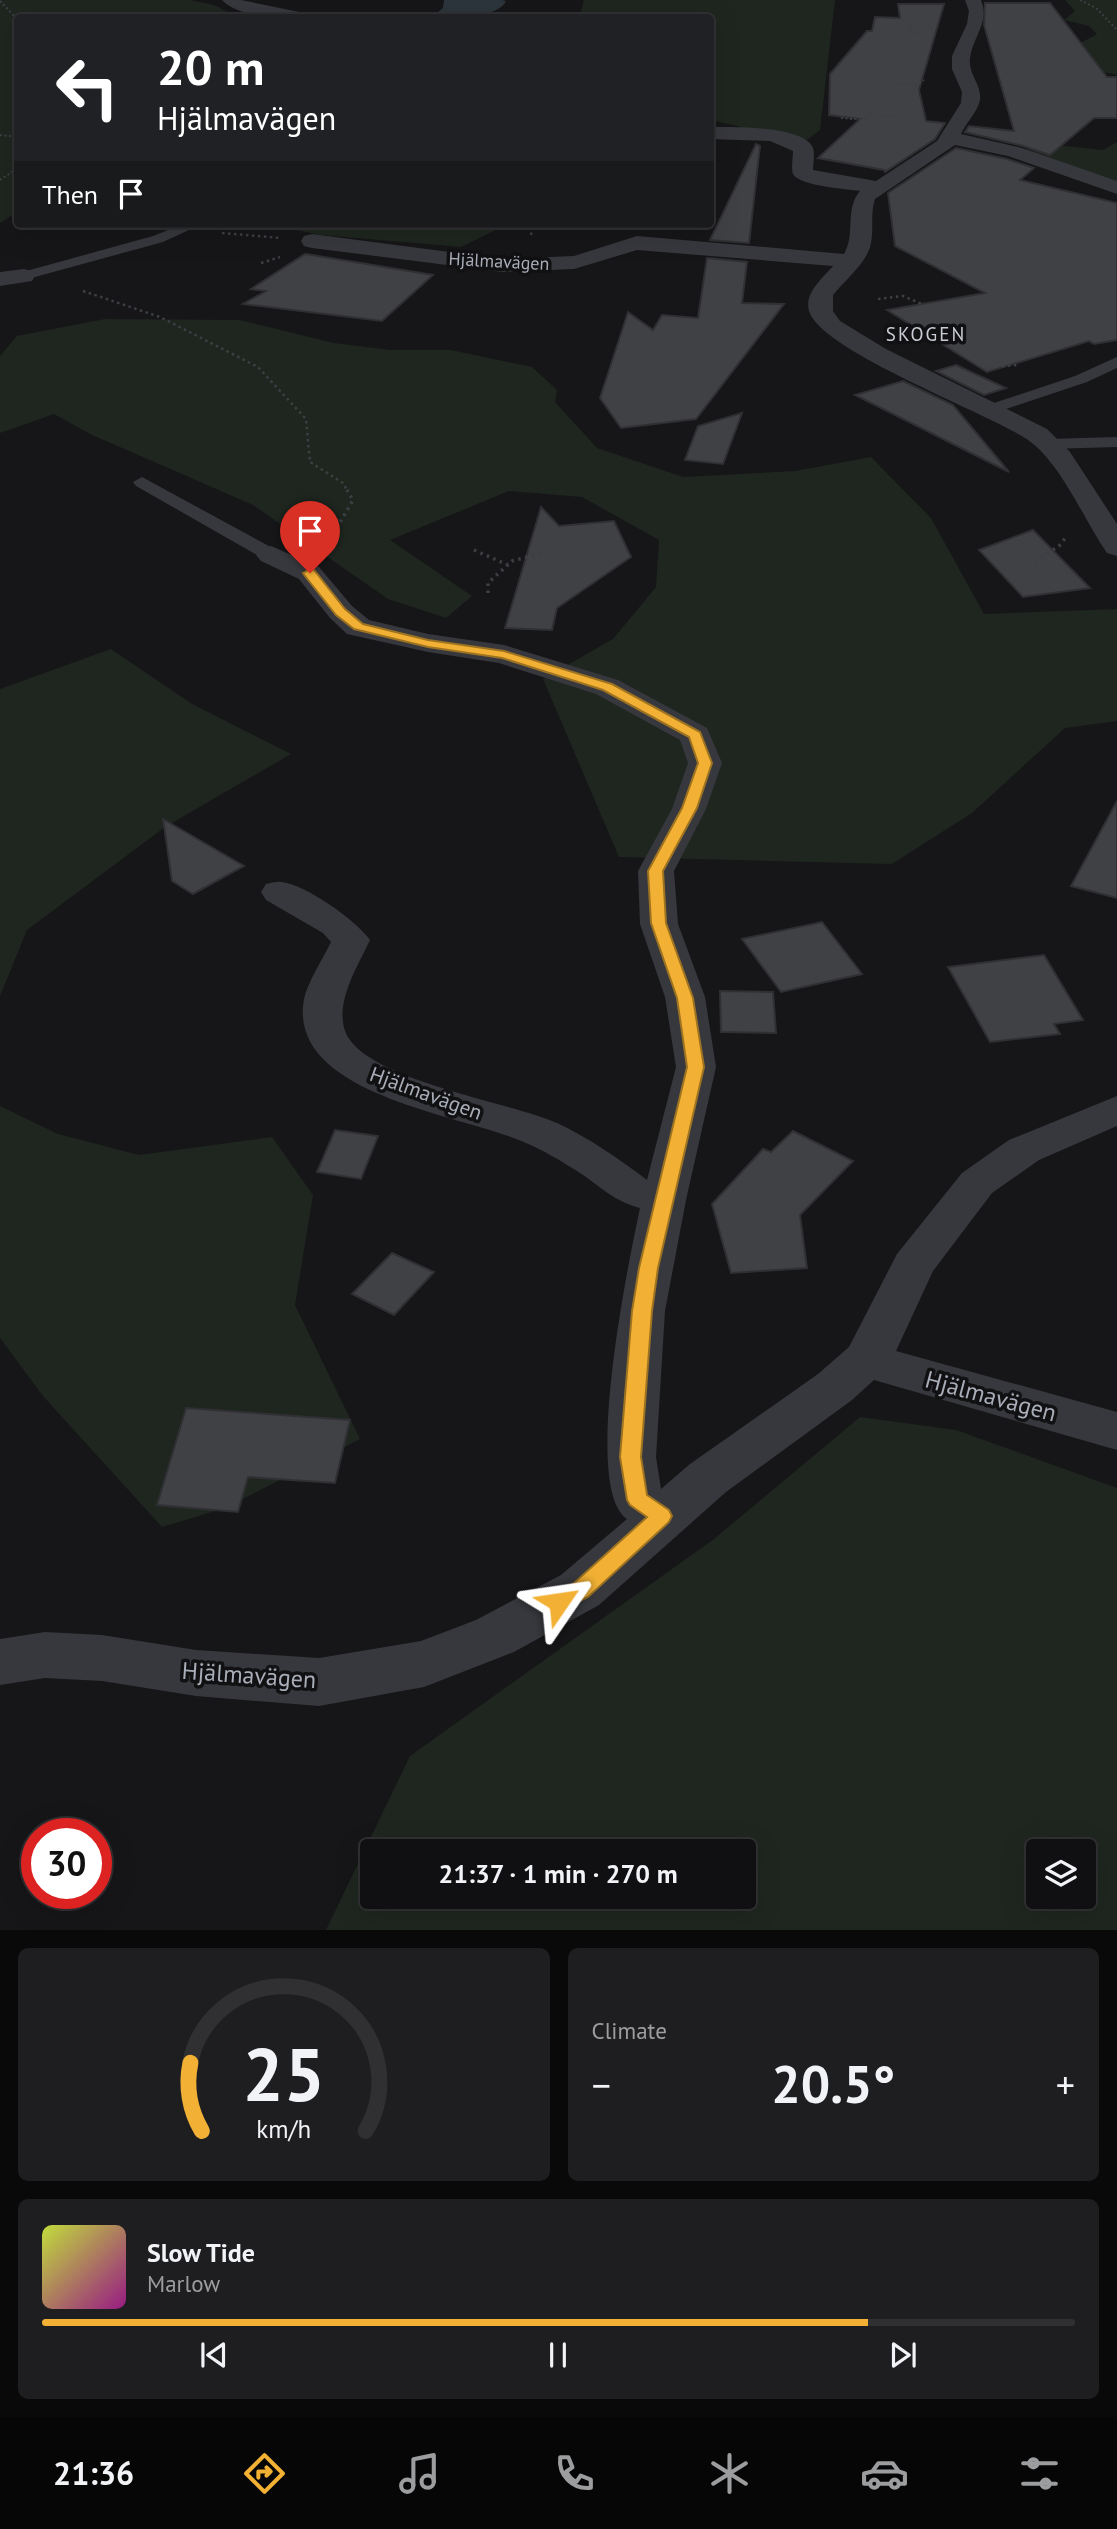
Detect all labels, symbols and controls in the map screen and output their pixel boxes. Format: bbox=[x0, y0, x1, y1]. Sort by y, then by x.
text: 20 m bbox=[157, 35, 264, 99]
icon: left bbox=[42, 42, 133, 133]
text: Hjälmavägen bbox=[157, 97, 336, 139]
icon: arrive bbox=[112, 175, 150, 213]
text: Then bbox=[42, 178, 98, 211]
street label: Hjälmavägen bbox=[448, 247, 550, 275]
district label: SKOGEN bbox=[886, 322, 966, 346]
pin bbox=[280, 501, 340, 573]
icon: arrive bbox=[291, 512, 329, 550]
street label: Hjälmavägen bbox=[366, 1060, 486, 1126]
street label: Hjälmavägen bbox=[922, 1364, 1060, 1428]
position arrow bbox=[522, 1565, 596, 1639]
street label: Hjälmavägen bbox=[181, 1655, 317, 1695]
speed limit sign: 30 bbox=[21, 1818, 112, 1909]
map controls bbox=[1026, 1839, 1096, 1909]
button: layers bbox=[1026, 1839, 1096, 1909]
text: 21:37 · 1 min · 270 m bbox=[438, 1857, 678, 1890]
text: Climate bbox=[592, 2016, 667, 2045]
text: 25 bbox=[242, 2027, 325, 2121]
text: 20.5° bbox=[771, 2050, 895, 2117]
text: − bbox=[592, 2060, 611, 2109]
text: + bbox=[1056, 2060, 1075, 2109]
text: km/h bbox=[256, 2112, 311, 2144]
text: Slow Tide bbox=[147, 2236, 255, 2269]
text: Marlow bbox=[147, 2269, 220, 2298]
icon: previous bbox=[195, 2336, 233, 2374]
icon: pause bbox=[539, 2336, 577, 2374]
icon: next bbox=[884, 2336, 922, 2374]
icon: directions bbox=[240, 2449, 289, 2498]
icon: music bbox=[395, 2449, 444, 2498]
icon: phone bbox=[550, 2449, 599, 2498]
icon: climate bbox=[705, 2449, 754, 2498]
icon: car bbox=[860, 2449, 909, 2498]
icon: filters bbox=[1015, 2449, 1064, 2498]
text: 21:36 bbox=[53, 2452, 134, 2494]

